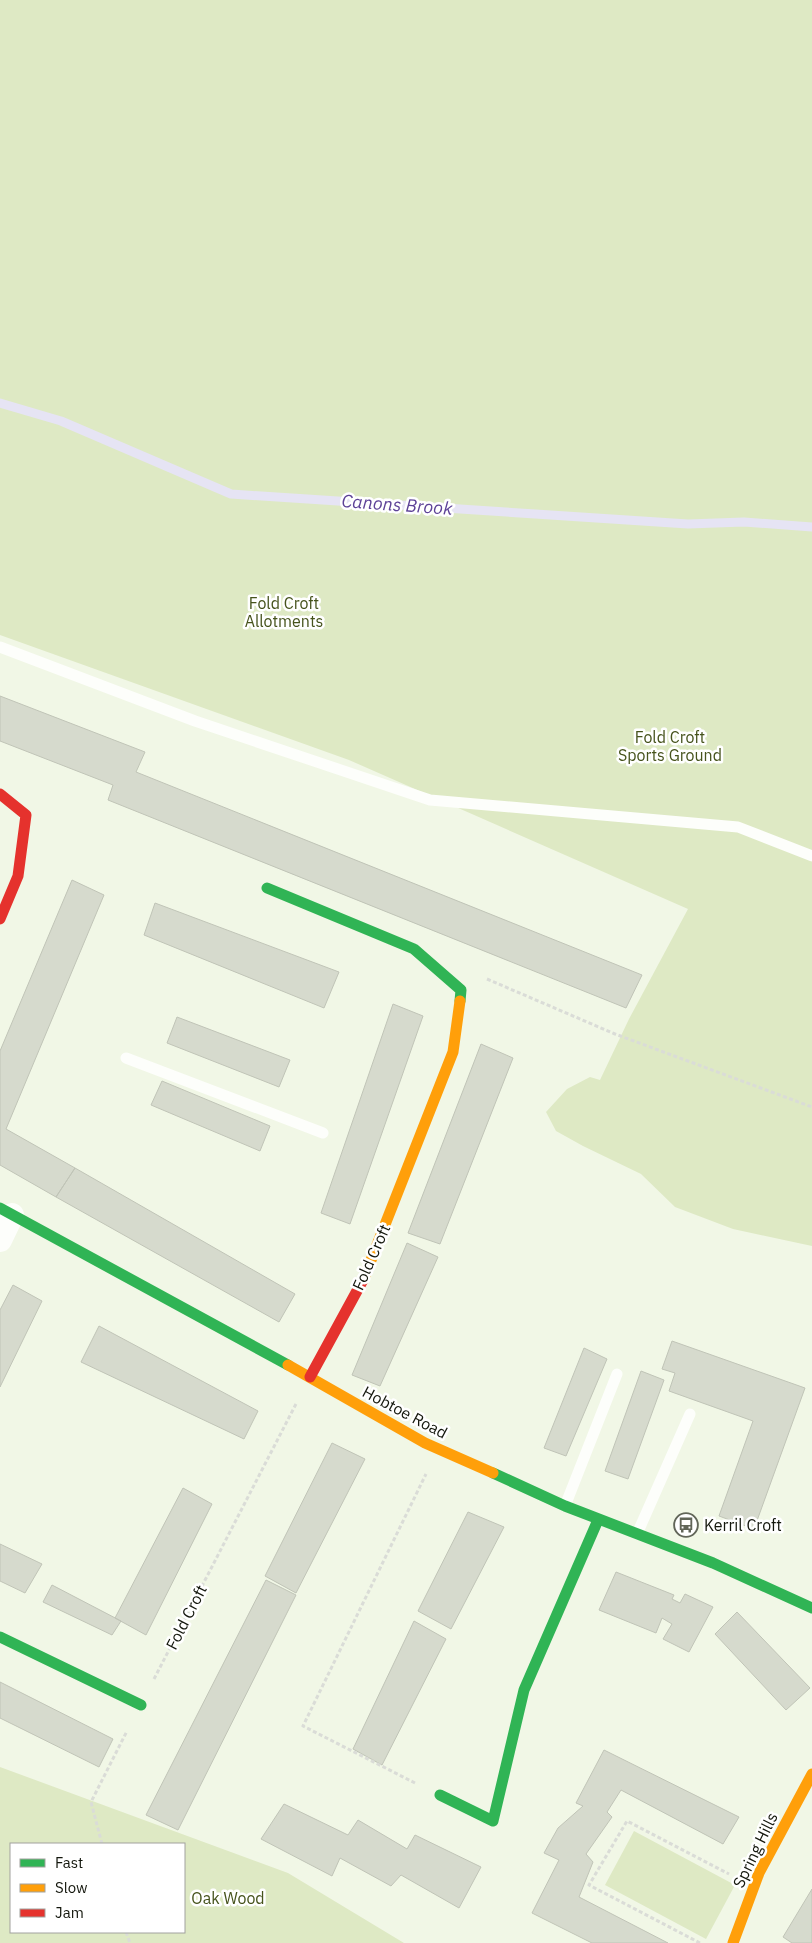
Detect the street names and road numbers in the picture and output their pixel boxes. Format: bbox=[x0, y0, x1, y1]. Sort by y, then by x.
street label: Fold Croft bbox=[348, 1221, 394, 1293]
street label: Hobtoe Road bbox=[359, 1381, 451, 1443]
street label: Fold Croft bbox=[161, 1581, 211, 1653]
street label: Spring Hills bbox=[728, 1809, 782, 1891]

